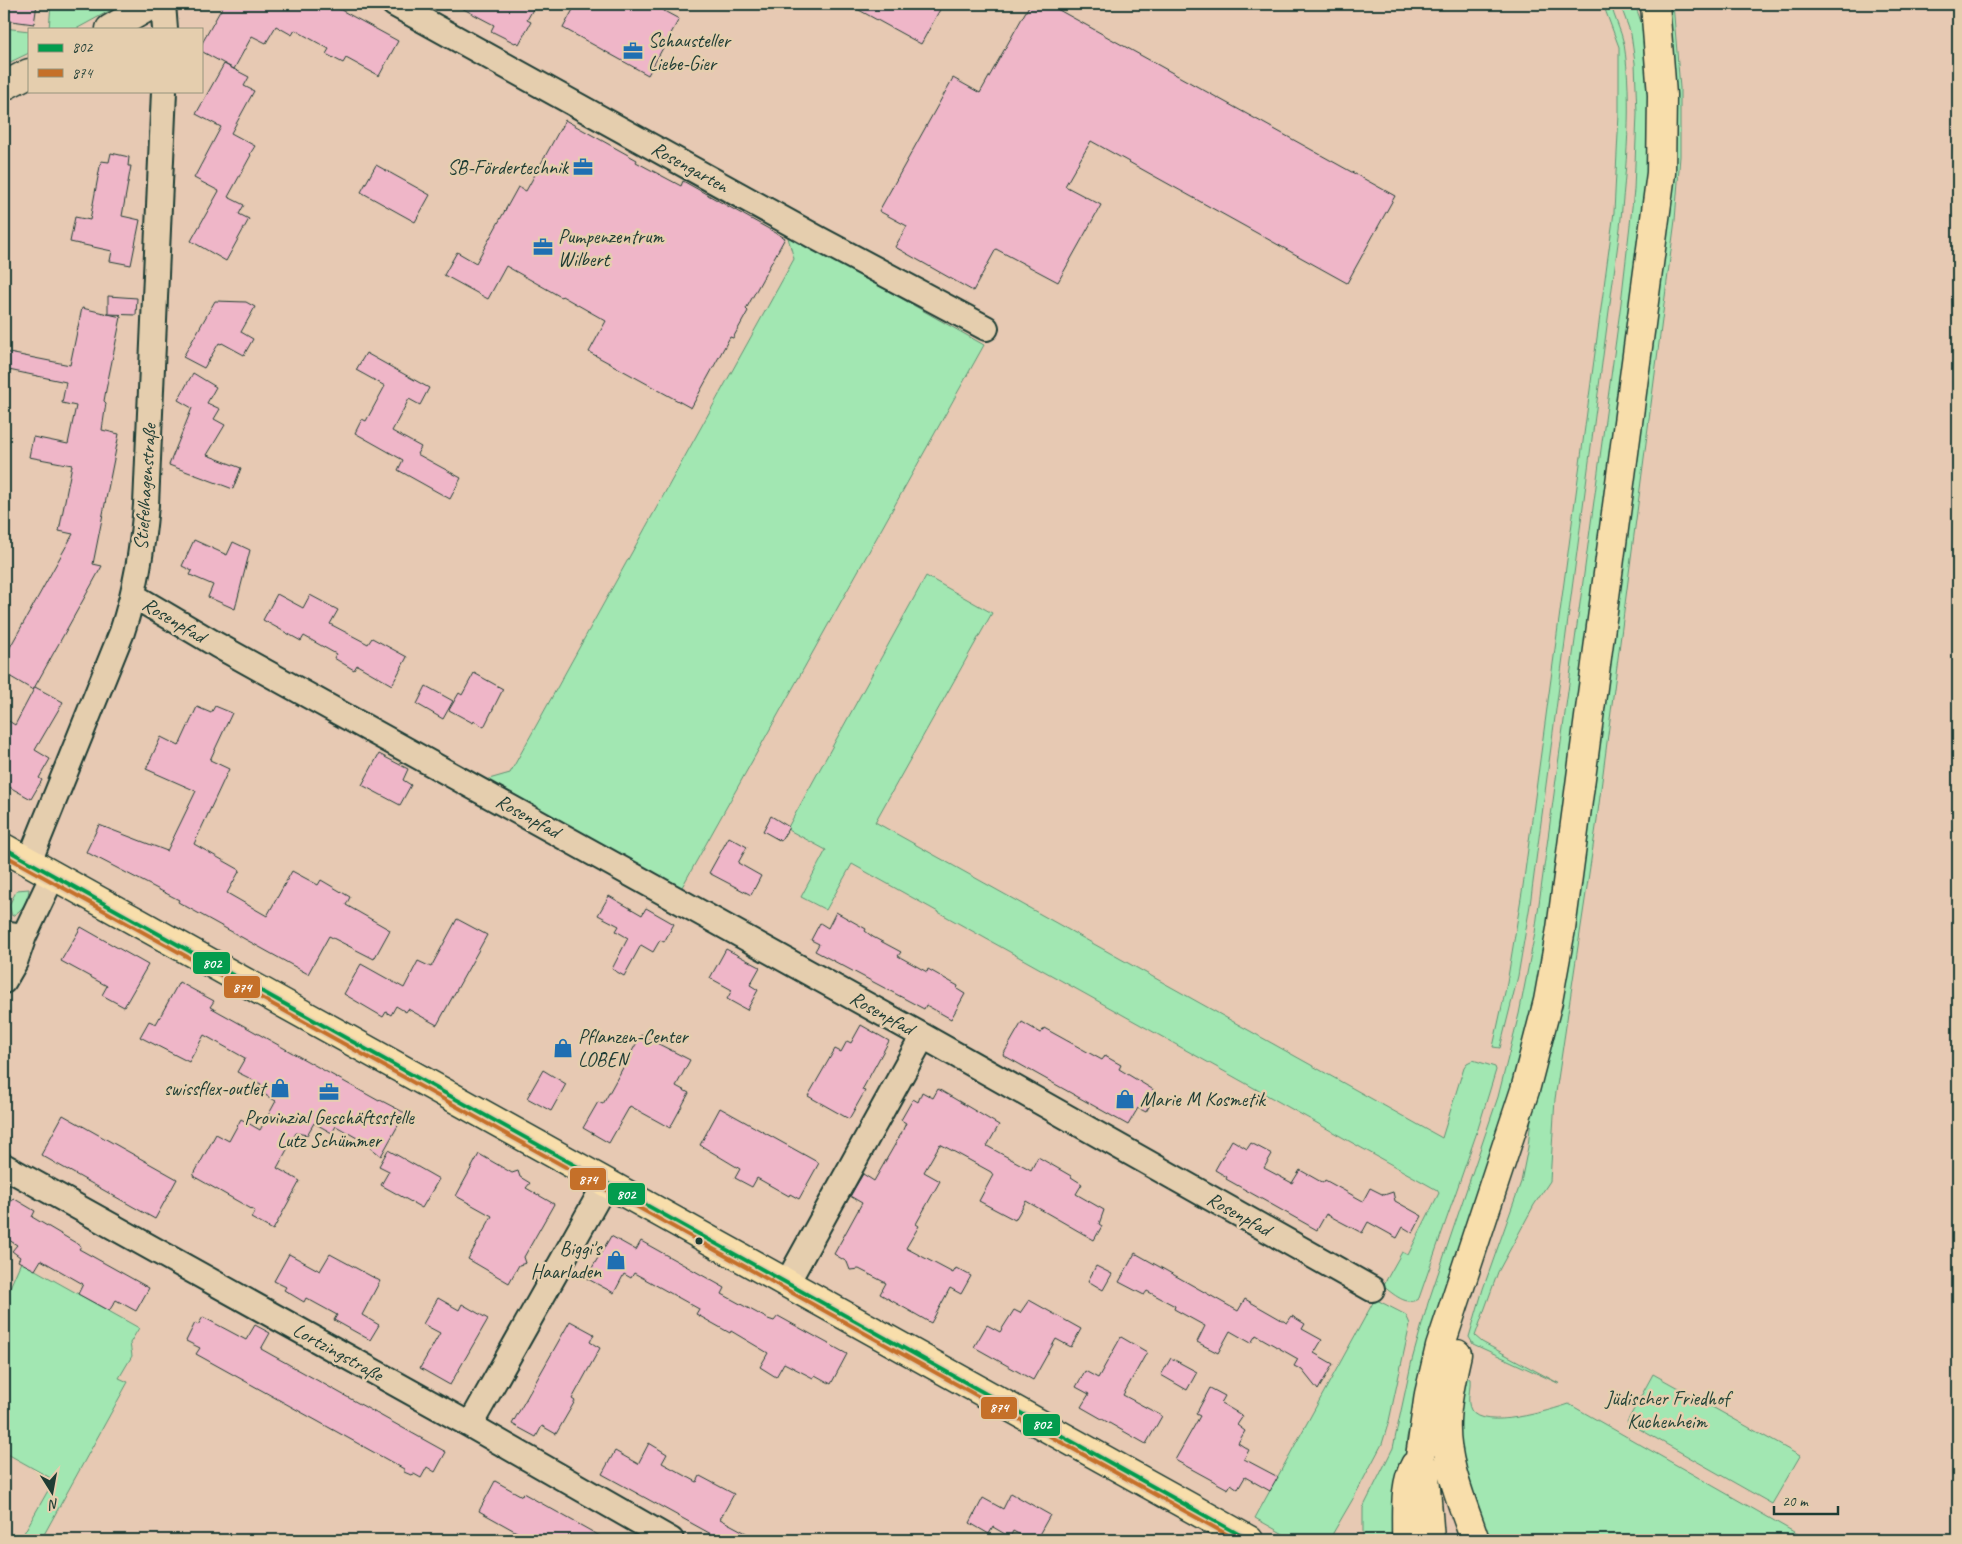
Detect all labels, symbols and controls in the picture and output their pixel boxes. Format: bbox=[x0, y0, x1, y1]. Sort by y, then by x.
legend bbox=[28, 28, 202, 92]
place label: Schausteller Liebe-Gier bbox=[648, 28, 732, 76]
text: 802 bbox=[72, 38, 94, 57]
office icon: Schausteller Liebe-Gier bbox=[622, 40, 644, 62]
text: 874 bbox=[72, 64, 94, 83]
street label: Rosengarten bbox=[647, 136, 734, 199]
place label: SB-Fördertechnik bbox=[447, 155, 570, 180]
office icon: SB-Fördertechnik bbox=[572, 156, 594, 178]
place label: Pumpenzentrum Wilbert bbox=[558, 224, 665, 272]
office icon: Pumpenzentrum Wilbert bbox=[532, 236, 554, 258]
street label: Stiefelhagenstraße bbox=[128, 421, 162, 551]
street label: Rosenpfad bbox=[138, 591, 213, 650]
street label: Rosenpfad bbox=[492, 788, 567, 845]
line badge: 802 bbox=[192, 951, 231, 975]
text: 802 bbox=[203, 955, 223, 972]
line badge: 874 bbox=[223, 975, 261, 999]
text: 874 bbox=[233, 979, 253, 996]
street label: Rosenpfad bbox=[846, 985, 921, 1042]
place label: Pflanzen-Center LOBEN bbox=[578, 1024, 690, 1072]
shop icon: Pflanzen-Center LOBEN bbox=[552, 1037, 574, 1059]
place label: swissflex-outlet bbox=[164, 1076, 268, 1101]
shop icon: swissflex-outlet bbox=[269, 1077, 291, 1099]
office icon: Provinzial Geschäftsstelle Lutz Schümmer bbox=[318, 1081, 340, 1103]
place label: Marie M Kosmetik bbox=[1140, 1087, 1267, 1112]
shop icon: Marie M Kosmetik bbox=[1114, 1088, 1136, 1110]
place label: Provinzial Geschäftsstelle Lutz Schümmer bbox=[244, 1105, 415, 1153]
line badge: 874 bbox=[569, 1167, 607, 1191]
text: 874 bbox=[579, 1171, 599, 1188]
line badge: 802 bbox=[607, 1182, 646, 1206]
text: 802 bbox=[617, 1186, 637, 1203]
street label: Rosenpfad bbox=[1203, 1186, 1278, 1243]
place label: Biggi's Haarladen bbox=[531, 1236, 603, 1284]
unlabelled marker bbox=[694, 1236, 704, 1246]
shop icon: Biggi's Haarladen bbox=[605, 1249, 627, 1271]
street label: Lortzingstraße bbox=[289, 1317, 389, 1388]
park label: Jüdischer Friedhof Kuchenheim bbox=[1604, 1386, 1734, 1434]
line badge: 874 bbox=[980, 1396, 1018, 1420]
text: 874 bbox=[990, 1399, 1010, 1416]
line badge: 802 bbox=[1022, 1413, 1061, 1437]
text: 802 bbox=[1033, 1416, 1053, 1433]
north arrow bbox=[28, 1466, 78, 1516]
scale bar bbox=[1774, 1484, 1838, 1516]
text: 20 m bbox=[1782, 1492, 1809, 1511]
text: N bbox=[46, 1495, 60, 1514]

